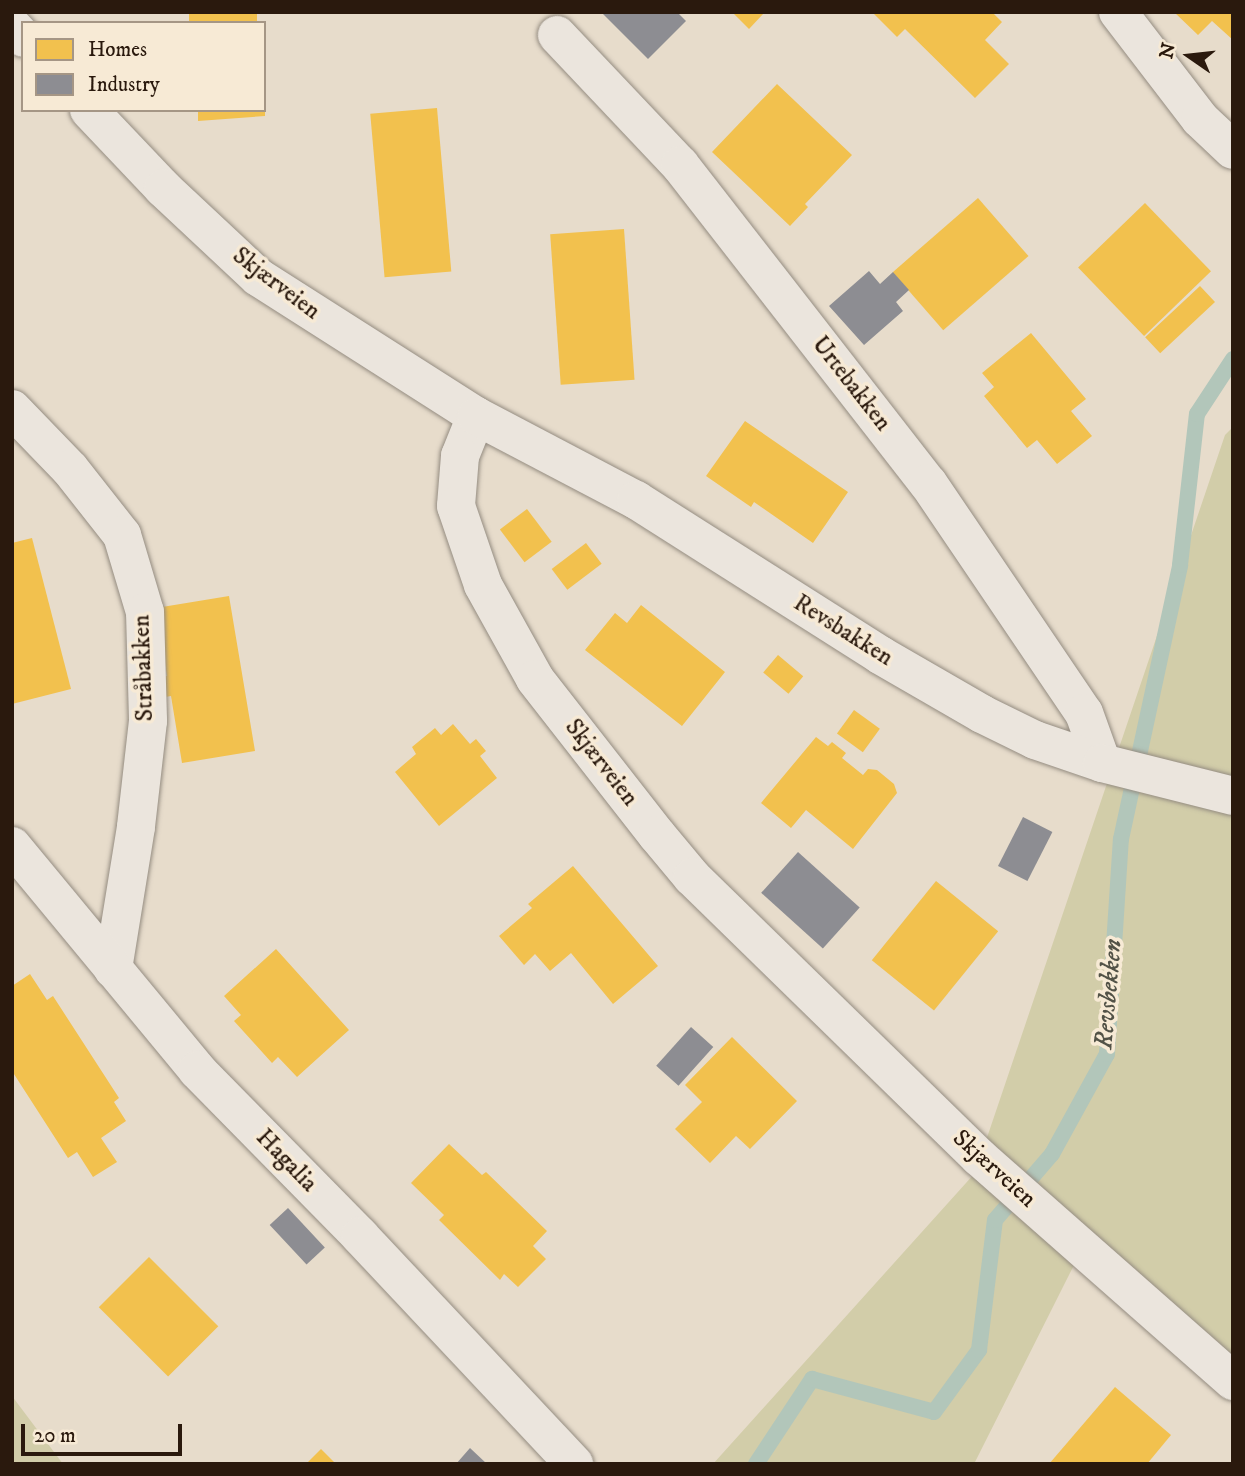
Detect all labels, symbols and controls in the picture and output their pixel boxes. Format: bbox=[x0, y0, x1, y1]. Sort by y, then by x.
legend bbox=[21, 21, 266, 112]
north arrow bbox=[1154, 21, 1224, 91]
text: Homes bbox=[88, 37, 147, 63]
text: N bbox=[1155, 40, 1181, 61]
text: Industry bbox=[88, 72, 160, 98]
street label: Skjærveien bbox=[226, 242, 326, 326]
street label: Urtebakken bbox=[805, 331, 897, 437]
street label: Revsbakken bbox=[788, 589, 898, 673]
street label: Stråbakken bbox=[128, 614, 160, 722]
street label: Skjærveien bbox=[558, 714, 644, 812]
water label: Revsbekken bbox=[1089, 938, 1129, 1050]
street label: Hagalia bbox=[249, 1124, 323, 1198]
street label: Skjærveien bbox=[946, 1124, 1042, 1214]
scale bar bbox=[24, 1410, 186, 1454]
text: 20 m bbox=[34, 1423, 76, 1449]

